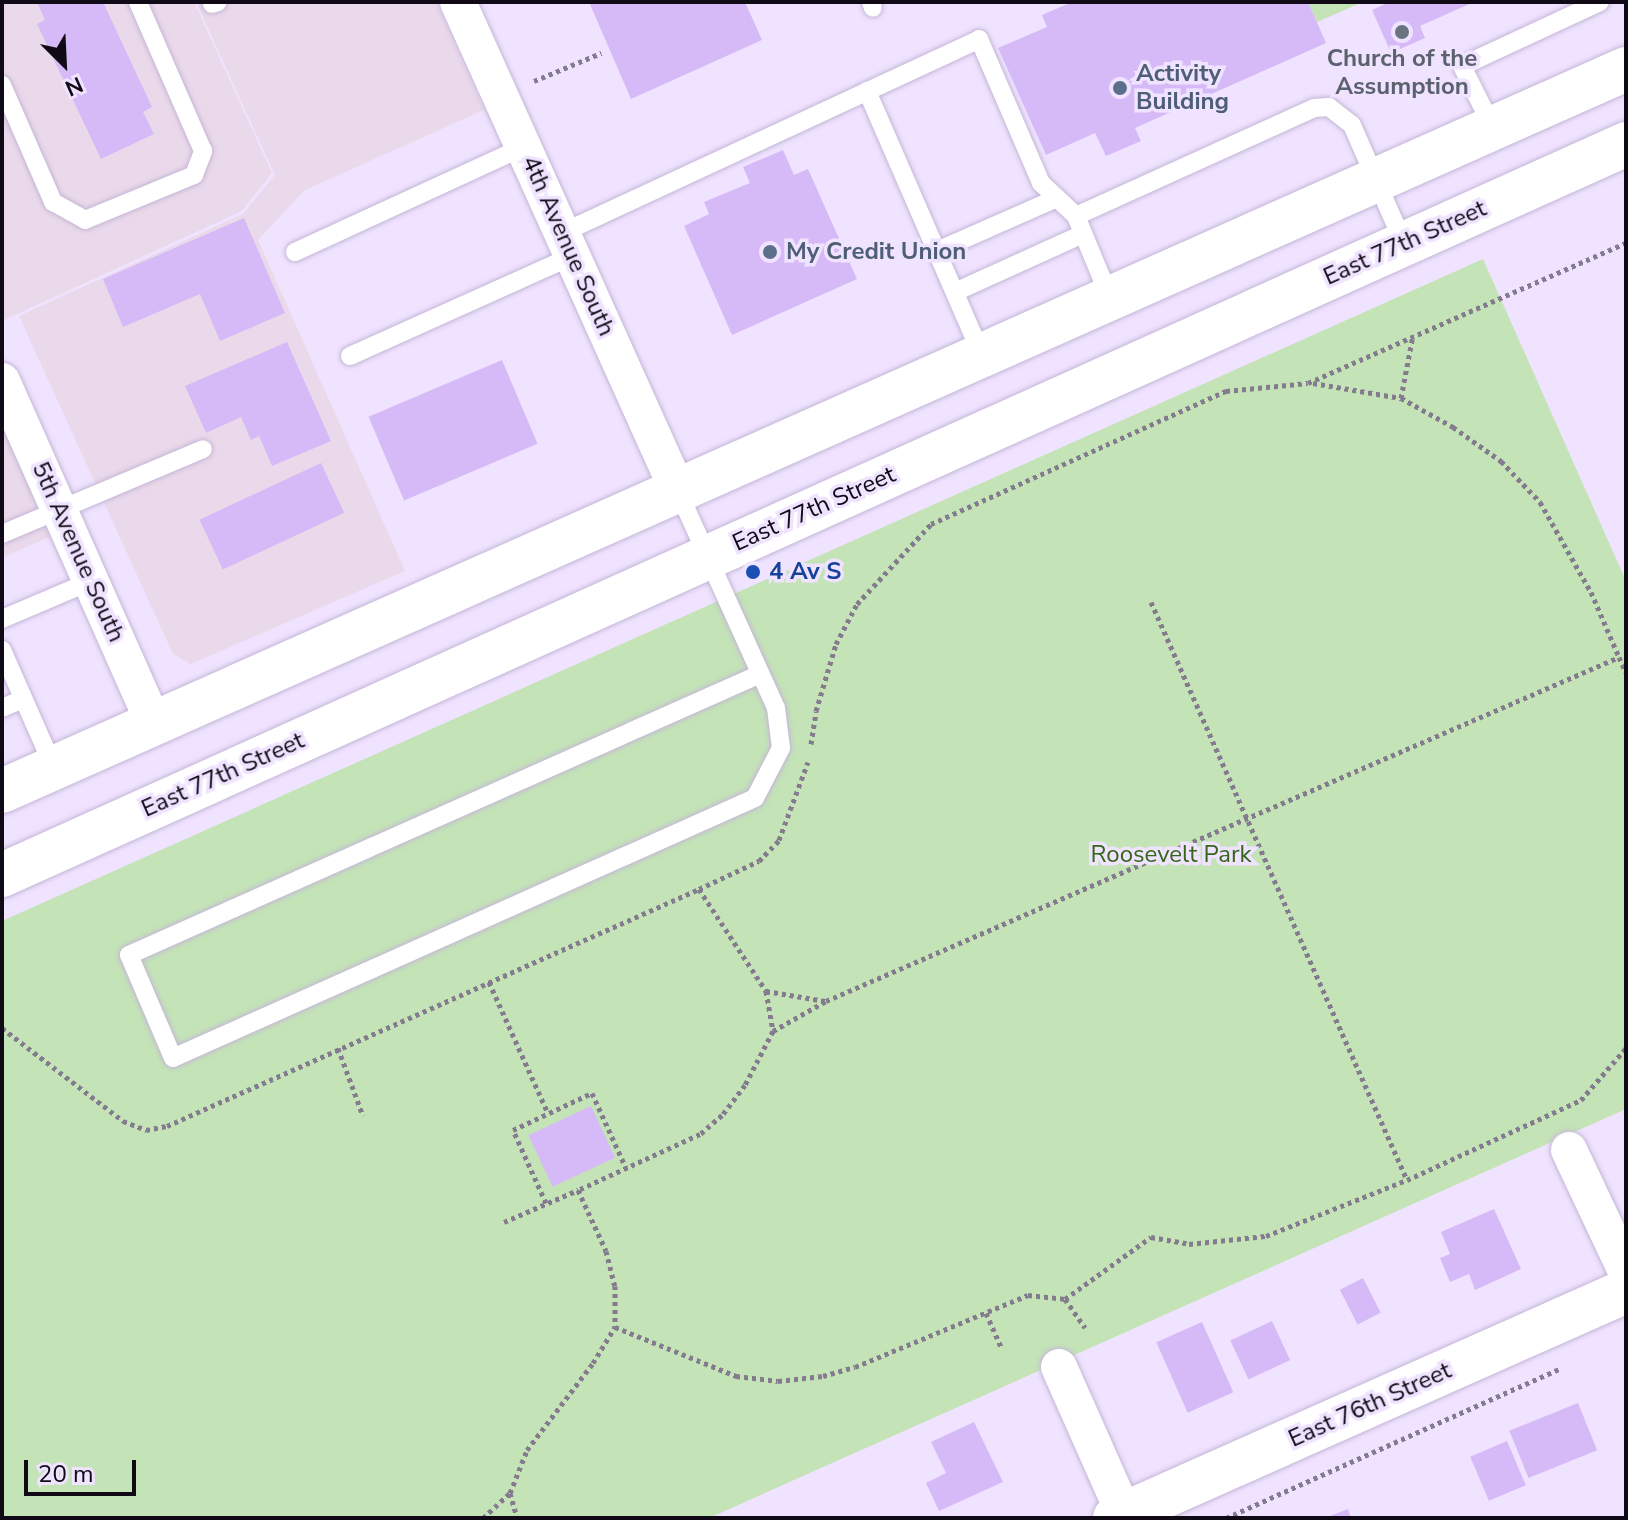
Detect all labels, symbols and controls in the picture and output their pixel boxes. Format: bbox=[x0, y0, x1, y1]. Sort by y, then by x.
marker: Church of the Assumption bbox=[1393, 23, 1411, 41]
north arrow bbox=[24, 24, 104, 104]
place label: Church of the Assumption bbox=[1327, 45, 1477, 101]
place label: Activity Building bbox=[1136, 60, 1229, 116]
text: N bbox=[60, 69, 87, 103]
marker: Activity Building bbox=[1111, 79, 1129, 97]
street label: 4th Avenue South bbox=[515, 152, 621, 340]
street label: East 77th Street bbox=[1319, 194, 1491, 292]
place label: My Credit Union bbox=[786, 238, 966, 266]
marker: My Credit Union bbox=[761, 243, 779, 261]
street label: 5th Avenue South bbox=[25, 458, 131, 646]
street label: East 77th Street bbox=[728, 460, 900, 558]
place label: 4 Av S bbox=[769, 558, 841, 586]
marker: 4 Av S bbox=[744, 563, 762, 581]
street label: East 77th Street bbox=[137, 726, 309, 824]
park label: Roosevelt Park bbox=[1091, 841, 1251, 869]
street label: East 76th Street bbox=[1284, 1356, 1456, 1454]
scale bar bbox=[28, 1444, 140, 1494]
text: 20 m bbox=[38, 1458, 94, 1490]

